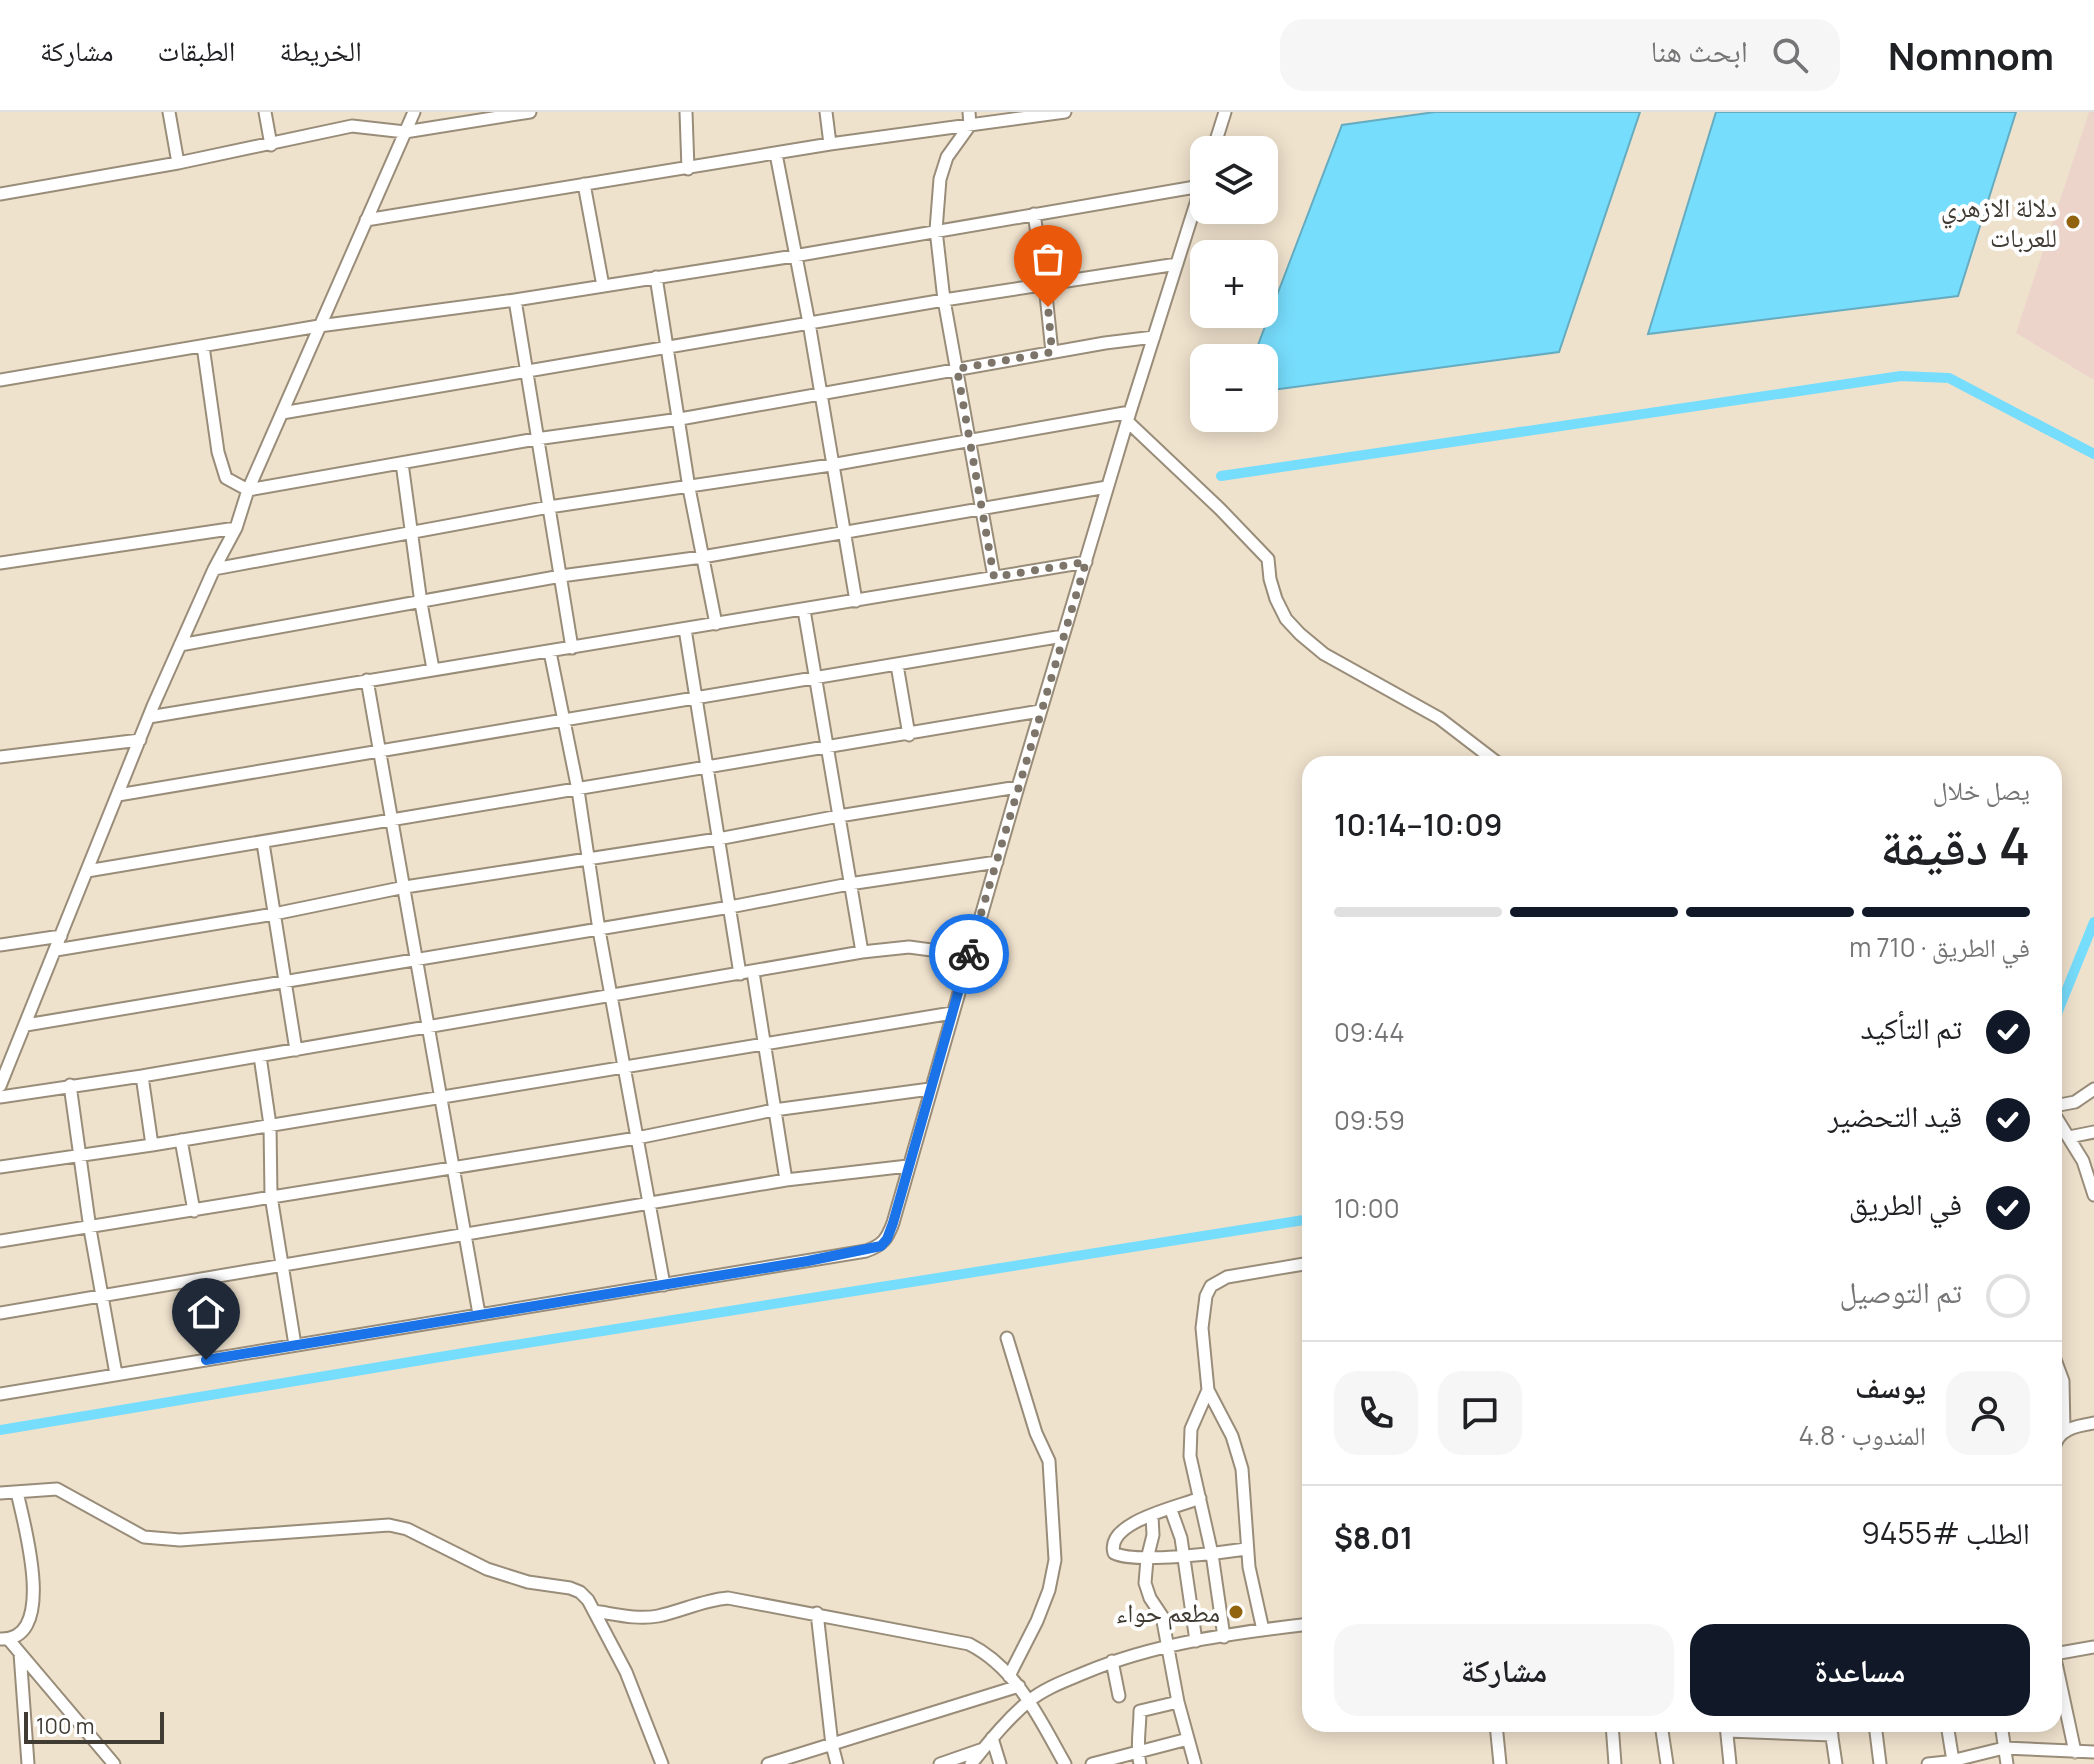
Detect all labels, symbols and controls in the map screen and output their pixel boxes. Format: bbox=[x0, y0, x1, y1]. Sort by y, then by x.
search box bbox=[1280, 19, 1840, 91]
text: Nomnom bbox=[1888, 29, 2054, 81]
text: ابحث هنا bbox=[1650, 30, 1748, 71]
text: مشاركة bbox=[40, 31, 114, 69]
text: الطبقات bbox=[158, 31, 235, 69]
text: الخريطة bbox=[279, 31, 362, 69]
icon: search bbox=[1768, 33, 1812, 77]
map controls bbox=[1190, 136, 1278, 432]
button: layers bbox=[1190, 136, 1278, 224]
place label: دلالة الازهري للعربات bbox=[1941, 189, 2057, 255]
marker: دلالة الازهري للعربات bbox=[2064, 213, 2082, 231]
pin bbox=[1014, 225, 1082, 307]
icon: bag bbox=[1026, 237, 1070, 281]
button: + bbox=[1190, 240, 1278, 328]
button: − bbox=[1190, 344, 1278, 432]
text: يصل خلال bbox=[1932, 772, 2030, 808]
text: 10:09–10:14 bbox=[1334, 804, 1502, 845]
text: 4 دقيقة bbox=[1880, 810, 2030, 881]
courier bbox=[929, 914, 1009, 994]
text: في الطريق · 710 m bbox=[1849, 929, 2030, 965]
icon: bike bbox=[947, 932, 991, 976]
text: تم التأكيد bbox=[1861, 1007, 1962, 1048]
icon: check bbox=[1986, 1010, 2030, 1054]
text: 09:44 bbox=[1334, 1014, 1405, 1050]
text: قيد التحضير bbox=[1828, 1095, 1962, 1136]
icon: check bbox=[1986, 1098, 2030, 1142]
text: 09:59 bbox=[1334, 1102, 1405, 1138]
text: في الطريق bbox=[1849, 1183, 1962, 1224]
icon: check bbox=[1986, 1186, 2030, 1230]
text: 10:00 bbox=[1334, 1190, 1400, 1226]
text: تم التوصيل bbox=[1839, 1271, 1962, 1312]
pin bbox=[172, 1278, 240, 1360]
icon: home bbox=[184, 1290, 228, 1334]
text: يوسف bbox=[1855, 1366, 1926, 1407]
button: phone bbox=[1334, 1371, 1418, 1455]
button: chat bbox=[1438, 1371, 1522, 1455]
button: person bbox=[1946, 1371, 2030, 1455]
text: المندوب · 4.8 bbox=[1799, 1417, 1926, 1453]
text: الطلب #9455 bbox=[1861, 1512, 2030, 1553]
text: $8.01 bbox=[1334, 1517, 1413, 1558]
place label: مطعم حواء bbox=[1116, 1594, 1220, 1630]
marker: مطعم حواء bbox=[1227, 1603, 1245, 1621]
button: مشاركة bbox=[1334, 1624, 1674, 1716]
button: مساعدة bbox=[1690, 1624, 2030, 1716]
scale bar bbox=[24, 1708, 164, 1744]
text: 100 m bbox=[36, 1711, 94, 1741]

